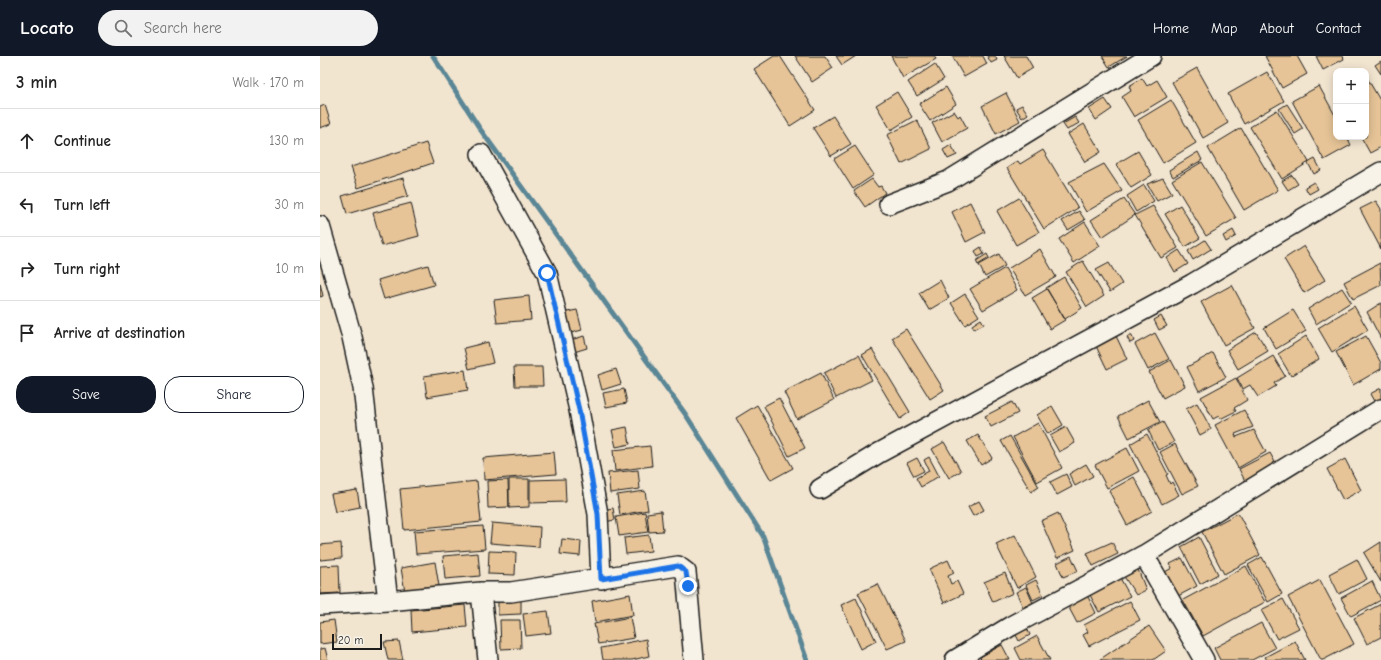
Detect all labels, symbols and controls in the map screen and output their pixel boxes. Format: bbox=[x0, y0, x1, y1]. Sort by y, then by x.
search box bbox=[98, 10, 378, 46]
text: Locato bbox=[20, 17, 74, 39]
icon: search bbox=[112, 17, 134, 39]
text: Search here bbox=[144, 19, 222, 37]
text: Home bbox=[1153, 20, 1189, 37]
text: Map bbox=[1211, 20, 1237, 37]
text: About bbox=[1259, 20, 1294, 37]
text: Contact bbox=[1316, 20, 1361, 37]
map controls bbox=[1333, 68, 1369, 140]
button: + bbox=[1333, 68, 1369, 104]
text: 3 min bbox=[16, 73, 57, 92]
text: Walk · 170 m bbox=[232, 75, 304, 90]
button: − bbox=[1333, 104, 1369, 140]
icon: ahead bbox=[16, 130, 38, 152]
text: Continue bbox=[54, 132, 111, 150]
text: 130 m bbox=[269, 133, 304, 148]
icon: left bbox=[16, 194, 38, 216]
text: Turn left bbox=[54, 196, 110, 214]
text: 30 m bbox=[274, 197, 304, 212]
icon: right bbox=[16, 258, 38, 280]
text: Turn right bbox=[54, 260, 120, 278]
text: 10 m bbox=[276, 261, 304, 276]
route start bbox=[538, 264, 556, 282]
icon: arrive bbox=[16, 322, 38, 344]
text: Arrive at destination bbox=[54, 324, 185, 342]
button: Save bbox=[16, 376, 156, 413]
button: Share bbox=[164, 376, 304, 413]
route end bbox=[679, 577, 697, 595]
scale bar bbox=[332, 632, 382, 651]
text: 20 m bbox=[338, 634, 363, 647]

